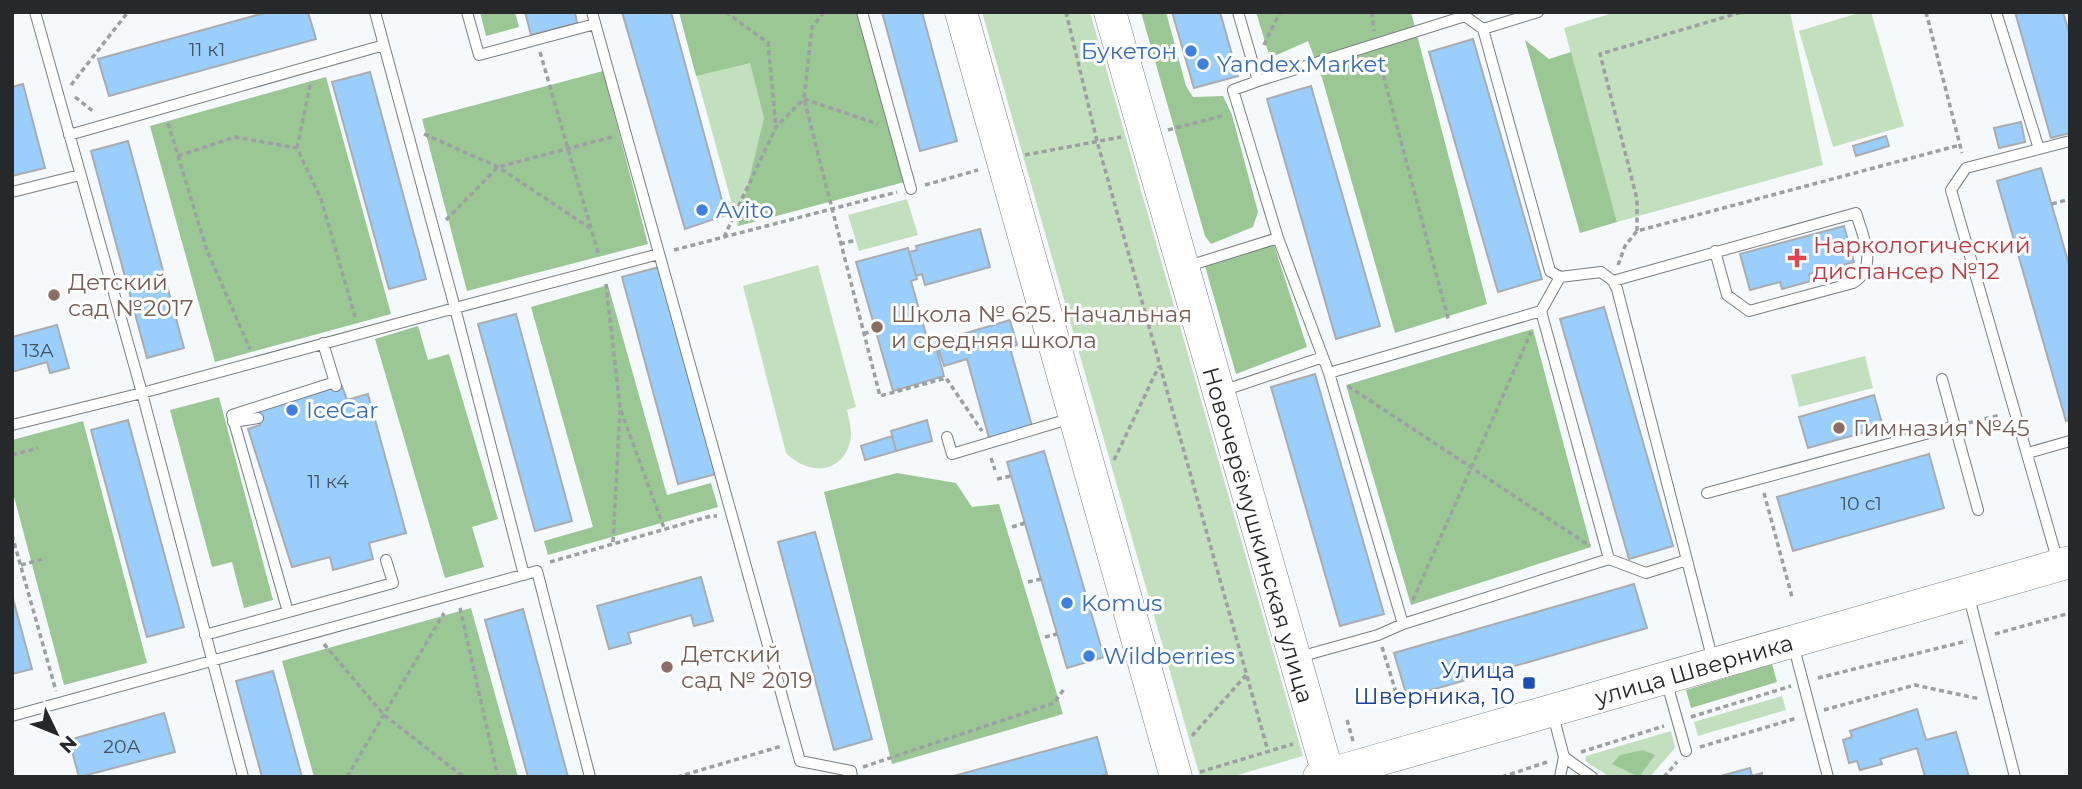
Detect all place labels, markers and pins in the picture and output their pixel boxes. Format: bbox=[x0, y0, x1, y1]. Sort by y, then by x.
place label: Букетон bbox=[1081, 37, 1177, 65]
marker: Букетон bbox=[1183, 43, 1199, 59]
place label: Yandex.Market bbox=[1217, 50, 1387, 78]
marker: Yandex.Market bbox=[1195, 56, 1211, 72]
place label: Avito bbox=[716, 196, 774, 224]
marker: Avito bbox=[694, 202, 710, 218]
place label: Наркологический диспансер №12 bbox=[1813, 231, 2030, 285]
marker: Наркологический диспансер №12 bbox=[1787, 248, 1807, 268]
place label: Детский сад №2017 bbox=[68, 268, 194, 322]
marker: Детский сад №2017 bbox=[46, 287, 62, 303]
place label: Школа № 625. Начальная и средняя школа bbox=[891, 300, 1192, 354]
marker: Школа № 625. Начальная и средняя школа bbox=[869, 319, 885, 335]
place label: IceCar bbox=[306, 396, 379, 424]
marker: IceCar bbox=[284, 402, 300, 418]
place label: Гимназия №45 bbox=[1853, 414, 2030, 442]
marker: Гимназия №45 bbox=[1831, 420, 1847, 436]
place label: Komus bbox=[1081, 589, 1162, 617]
marker: Komus bbox=[1059, 595, 1075, 611]
place label: Детский сад № 2019 bbox=[681, 640, 813, 694]
place label: Wildberries bbox=[1103, 642, 1235, 670]
marker: Wildberries bbox=[1081, 648, 1097, 664]
place label: Улица Шверника, 10 bbox=[1354, 656, 1515, 710]
marker: Детский сад № 2019 bbox=[659, 659, 675, 675]
marker: Улица Шверника, 10 bbox=[1521, 675, 1537, 691]

